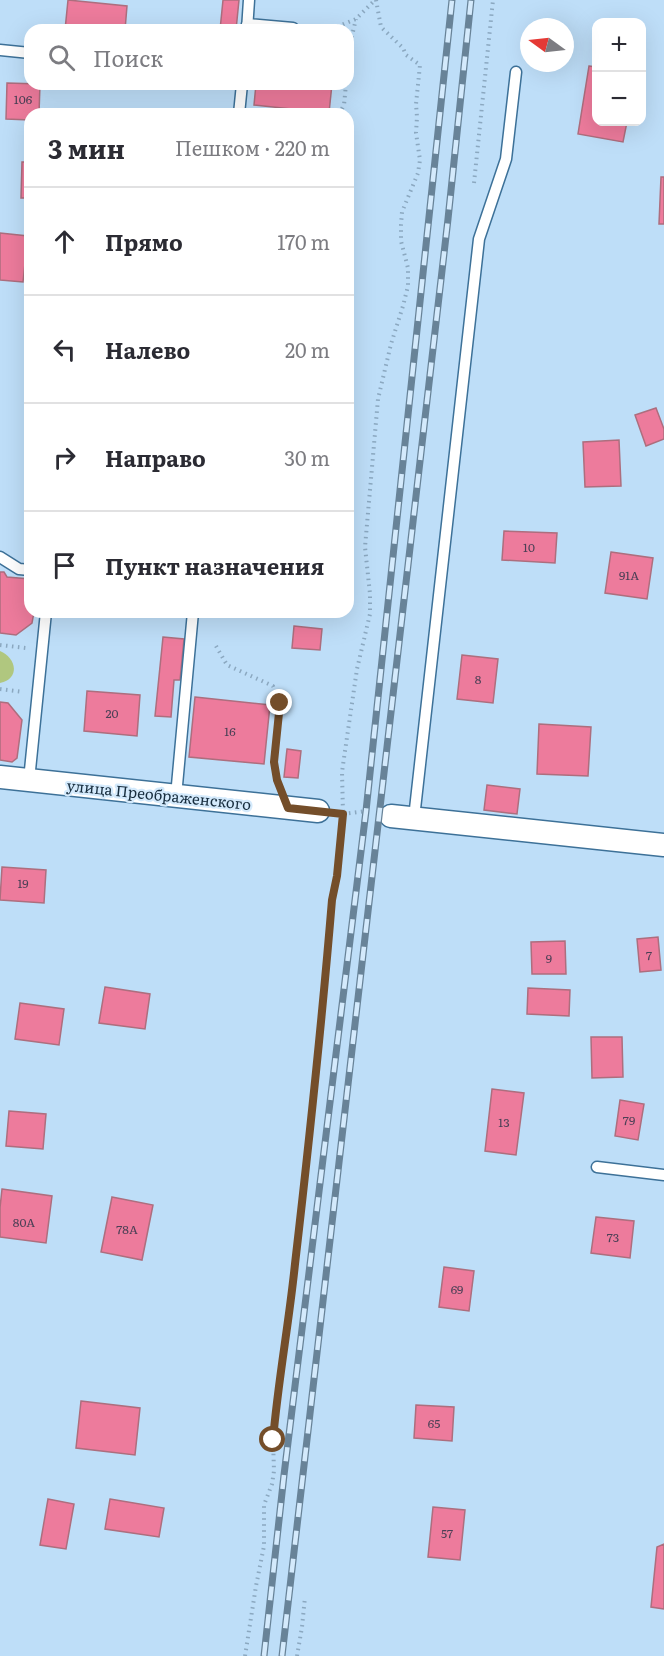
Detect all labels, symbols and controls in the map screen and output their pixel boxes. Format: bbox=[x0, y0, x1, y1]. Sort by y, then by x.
north arrow bbox=[520, 18, 574, 72]
map controls bbox=[592, 18, 646, 126]
button: + bbox=[592, 18, 646, 72]
search box bbox=[24, 24, 354, 90]
icon: search bbox=[45, 41, 78, 74]
text: Поиск bbox=[93, 41, 163, 74]
button: − bbox=[592, 72, 646, 126]
house number: 106 bbox=[14, 90, 33, 108]
text: 3 мин bbox=[48, 128, 125, 167]
text: Пешком · 220 m bbox=[175, 132, 330, 162]
icon: ahead bbox=[48, 225, 81, 258]
text: Прямо bbox=[105, 225, 183, 258]
text: 170 m bbox=[277, 226, 330, 256]
icon: left bbox=[48, 333, 81, 366]
text: Налево bbox=[105, 333, 190, 366]
text: 20 m bbox=[285, 334, 330, 364]
icon: right bbox=[48, 441, 81, 474]
text: Направо bbox=[105, 441, 206, 474]
text: 30 m bbox=[284, 442, 330, 472]
house number: 10 bbox=[523, 538, 535, 556]
icon: arrive bbox=[48, 549, 81, 582]
text: Пункт назначения bbox=[105, 549, 324, 582]
house number: 91А bbox=[619, 566, 639, 584]
house number: 8 bbox=[475, 670, 482, 688]
route end bbox=[266, 689, 292, 715]
house number: 20 bbox=[105, 704, 119, 722]
house number: 16 bbox=[224, 722, 236, 740]
street label: улица Преображенского bbox=[66, 773, 252, 815]
house number: 19 bbox=[17, 874, 29, 892]
house number: 7 bbox=[646, 946, 652, 964]
house number: 9 bbox=[546, 949, 552, 967]
house number: 79 bbox=[623, 1111, 635, 1129]
house number: 13 bbox=[498, 1113, 510, 1131]
house number: 80А bbox=[13, 1213, 35, 1231]
house number: 78А bbox=[116, 1220, 138, 1238]
house number: 73 bbox=[607, 1228, 619, 1246]
house number: 69 bbox=[451, 1280, 463, 1298]
house number: 65 bbox=[428, 1414, 440, 1432]
route start bbox=[259, 1426, 285, 1452]
house number: 57 bbox=[441, 1524, 453, 1542]

